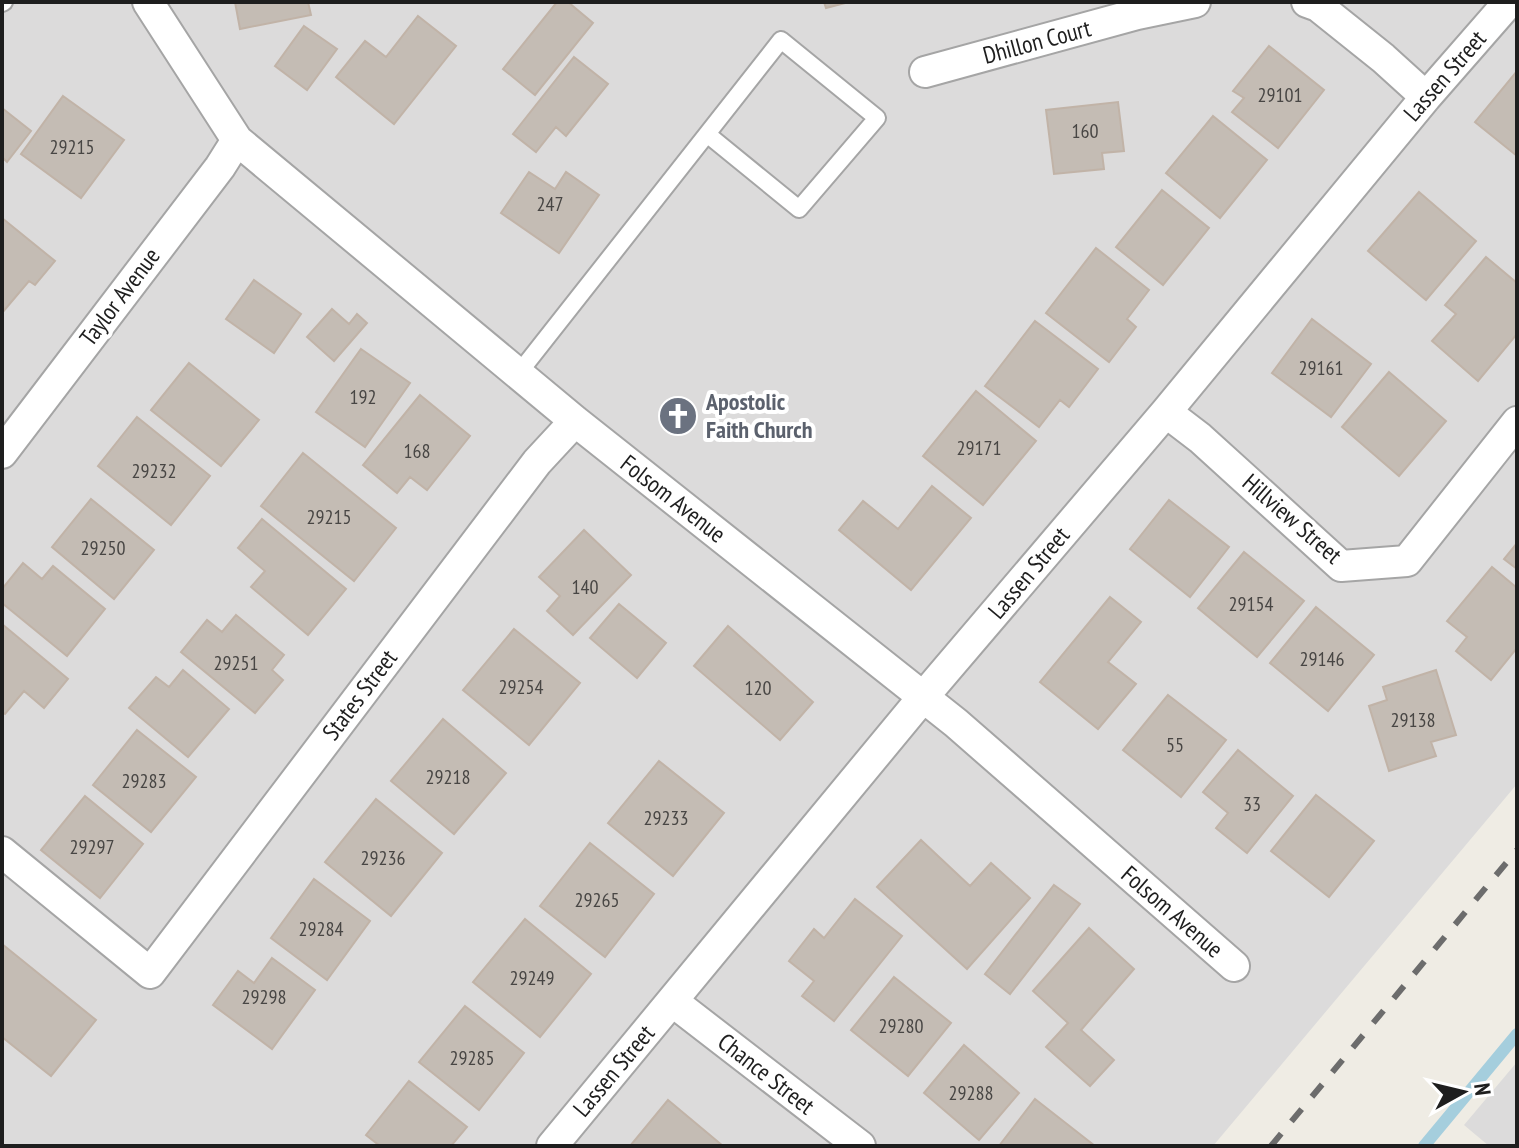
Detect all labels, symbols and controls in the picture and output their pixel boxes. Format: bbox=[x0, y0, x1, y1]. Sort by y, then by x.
street label: Dhillon Court bbox=[980, 12, 1095, 71]
street label: Lassen Street bbox=[1397, 23, 1493, 128]
house number: 29101 bbox=[1258, 82, 1303, 108]
house number: 160 bbox=[1072, 118, 1099, 144]
house number: 29215 bbox=[50, 134, 95, 160]
house number: 247 bbox=[537, 191, 564, 217]
street label: Taylor Avenue bbox=[73, 241, 167, 352]
house number: 29161 bbox=[1299, 355, 1344, 381]
house number: 192 bbox=[350, 384, 377, 410]
place label: Apostolic Faith Church bbox=[705, 386, 812, 445]
church icon: Apostolic Faith Church bbox=[657, 395, 699, 437]
house number: 29171 bbox=[957, 435, 1002, 461]
house number: 168 bbox=[404, 438, 431, 464]
street label: Folsom Avenue bbox=[614, 448, 732, 549]
house number: 29232 bbox=[132, 458, 177, 484]
street label: Hillview Street bbox=[1236, 467, 1349, 571]
house number: 29215 bbox=[307, 504, 352, 530]
street label: Lassen Street bbox=[981, 520, 1076, 625]
house number: 29250 bbox=[81, 535, 126, 561]
house number: 140 bbox=[572, 574, 599, 600]
house number: 29154 bbox=[1229, 591, 1274, 617]
street label: States Street bbox=[315, 643, 404, 746]
house number: 29146 bbox=[1300, 646, 1345, 672]
house number: 29251 bbox=[214, 650, 259, 676]
house number: 29254 bbox=[499, 674, 544, 700]
house number: 120 bbox=[745, 675, 772, 701]
house number: 29138 bbox=[1391, 707, 1436, 733]
house number: 55 bbox=[1166, 732, 1184, 758]
house number: 29218 bbox=[426, 764, 471, 790]
house number: 29283 bbox=[122, 768, 167, 794]
house number: 33 bbox=[1243, 791, 1261, 817]
house number: 29233 bbox=[644, 805, 689, 831]
house number: 29297 bbox=[70, 834, 115, 860]
house number: 29236 bbox=[361, 845, 406, 871]
street label: Folsom Avenue bbox=[1115, 859, 1230, 964]
house number: 29265 bbox=[575, 887, 620, 913]
house number: 29284 bbox=[299, 916, 344, 942]
house number: 29249 bbox=[510, 965, 555, 991]
house number: 29298 bbox=[242, 984, 287, 1010]
house number: 29280 bbox=[879, 1013, 924, 1039]
street label: Lassen Street bbox=[566, 1018, 661, 1123]
street label: Chance Street bbox=[712, 1026, 821, 1121]
house number: 29285 bbox=[450, 1045, 495, 1071]
north arrow bbox=[1423, 1052, 1503, 1132]
house number: 29288 bbox=[949, 1080, 994, 1106]
text: N bbox=[1468, 1081, 1497, 1097]

